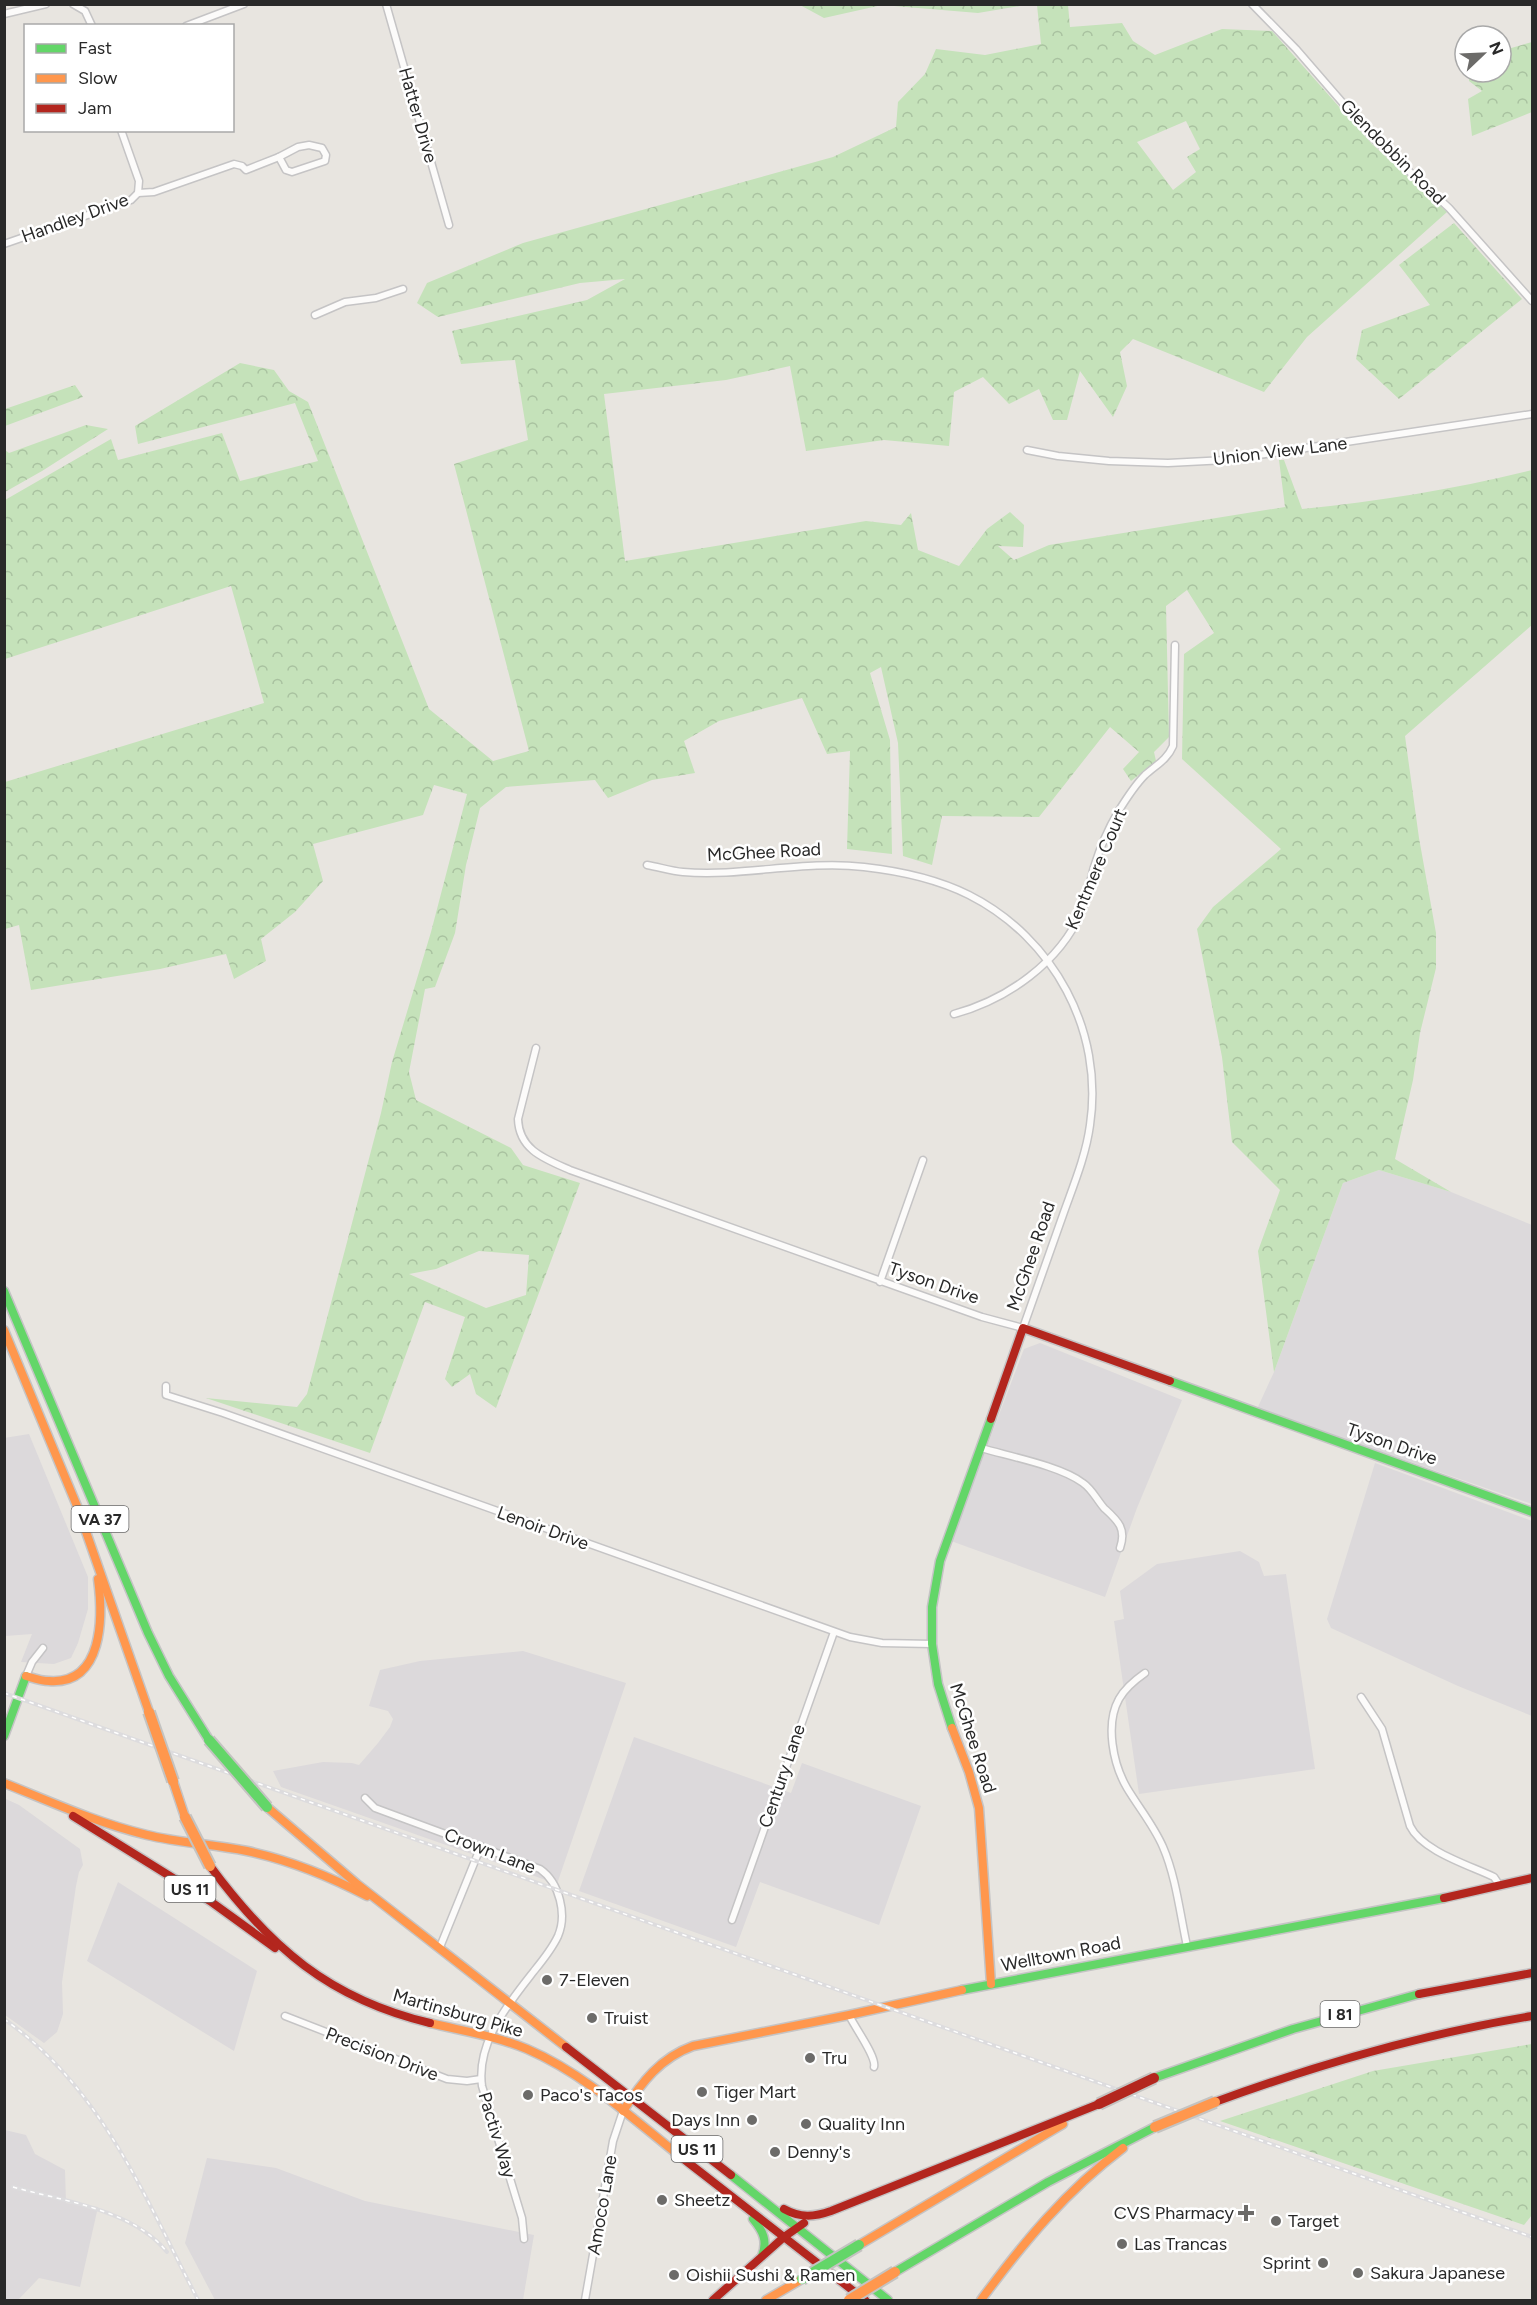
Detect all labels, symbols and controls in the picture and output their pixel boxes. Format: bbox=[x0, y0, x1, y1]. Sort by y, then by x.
legend bbox=[24, 24, 234, 132]
north arrow bbox=[1453, 24, 1513, 84]
text: Fast bbox=[78, 37, 112, 59]
text: N bbox=[1485, 39, 1508, 58]
street label: Hatter Drive bbox=[394, 65, 442, 165]
text: Slow bbox=[78, 67, 117, 89]
street label: Glendobbin Road bbox=[1336, 95, 1450, 209]
text: Jam bbox=[78, 97, 112, 119]
street label: Handley Drive bbox=[18, 188, 132, 248]
street label: Union View Lane bbox=[1212, 432, 1349, 470]
street label: Kentmere Court bbox=[1061, 805, 1131, 933]
street label: McGhee Road bbox=[706, 838, 822, 866]
street label: McGhee Road bbox=[1002, 1198, 1060, 1314]
street label: Tyson Drive bbox=[886, 1257, 982, 1309]
street label: Tyson Drive bbox=[1344, 1418, 1440, 1470]
street label: Lenoir Drive bbox=[494, 1501, 592, 1555]
road number: VA 37 bbox=[72, 1506, 128, 1532]
street label: McGhee Road bbox=[945, 1680, 1001, 1796]
street label: Century Lane bbox=[754, 1721, 810, 1831]
street label: Crown Lane bbox=[441, 1823, 539, 1879]
road number: US 11 bbox=[164, 1876, 216, 1902]
street label: Welltown Road bbox=[999, 1932, 1123, 1976]
place label: 7-Eleven bbox=[559, 1969, 629, 1991]
marker: 7-Eleven bbox=[540, 1973, 554, 1987]
street label: Martinsburg Pike bbox=[390, 1984, 526, 2042]
road number: I 81 bbox=[1320, 2001, 1360, 2027]
place label: Truist bbox=[604, 2007, 649, 2029]
marker: Truist bbox=[585, 2011, 599, 2025]
street label: Precision Drive bbox=[322, 2022, 442, 2086]
place label: Tru bbox=[822, 2047, 847, 2069]
marker: Tru bbox=[803, 2051, 817, 2065]
place label: Tiger Mart bbox=[714, 2081, 797, 2103]
place label: Paco's Tacos bbox=[540, 2084, 643, 2106]
marker: Tiger Mart bbox=[695, 2085, 709, 2099]
marker: Paco's Tacos bbox=[521, 2088, 535, 2102]
street label: Pactiv Way bbox=[473, 2089, 521, 2181]
place label: Days Inn bbox=[671, 2109, 740, 2131]
marker: Days Inn bbox=[745, 2113, 759, 2127]
place label: Quality Inn bbox=[818, 2113, 905, 2135]
marker: Quality Inn bbox=[799, 2117, 813, 2131]
road number: US 11 bbox=[672, 2136, 722, 2162]
place label: Denny's bbox=[787, 2141, 851, 2163]
marker: Denny's bbox=[768, 2145, 782, 2159]
street label: Amoco Lane bbox=[582, 2153, 622, 2257]
place label: Sheetz bbox=[674, 2189, 731, 2211]
marker: Sheetz bbox=[655, 2193, 669, 2207]
place label: CVS Pharmacy bbox=[1114, 2202, 1235, 2224]
marker: CVS Pharmacy bbox=[1239, 2206, 1253, 2220]
place label: Target bbox=[1288, 2210, 1339, 2232]
marker: Target bbox=[1269, 2214, 1283, 2228]
place label: Las Trancas bbox=[1134, 2233, 1227, 2255]
marker: Las Trancas bbox=[1115, 2237, 1129, 2251]
place label: Sprint bbox=[1262, 2252, 1311, 2274]
marker: Sprint bbox=[1316, 2256, 1330, 2270]
place label: Sakura Japanese bbox=[1370, 2262, 1505, 2284]
place label: Oishii Sushi & Ramen bbox=[686, 2264, 855, 2286]
marker: Sakura Japanese bbox=[1351, 2266, 1365, 2280]
marker: Oishii Sushi & Ramen bbox=[667, 2268, 681, 2282]

